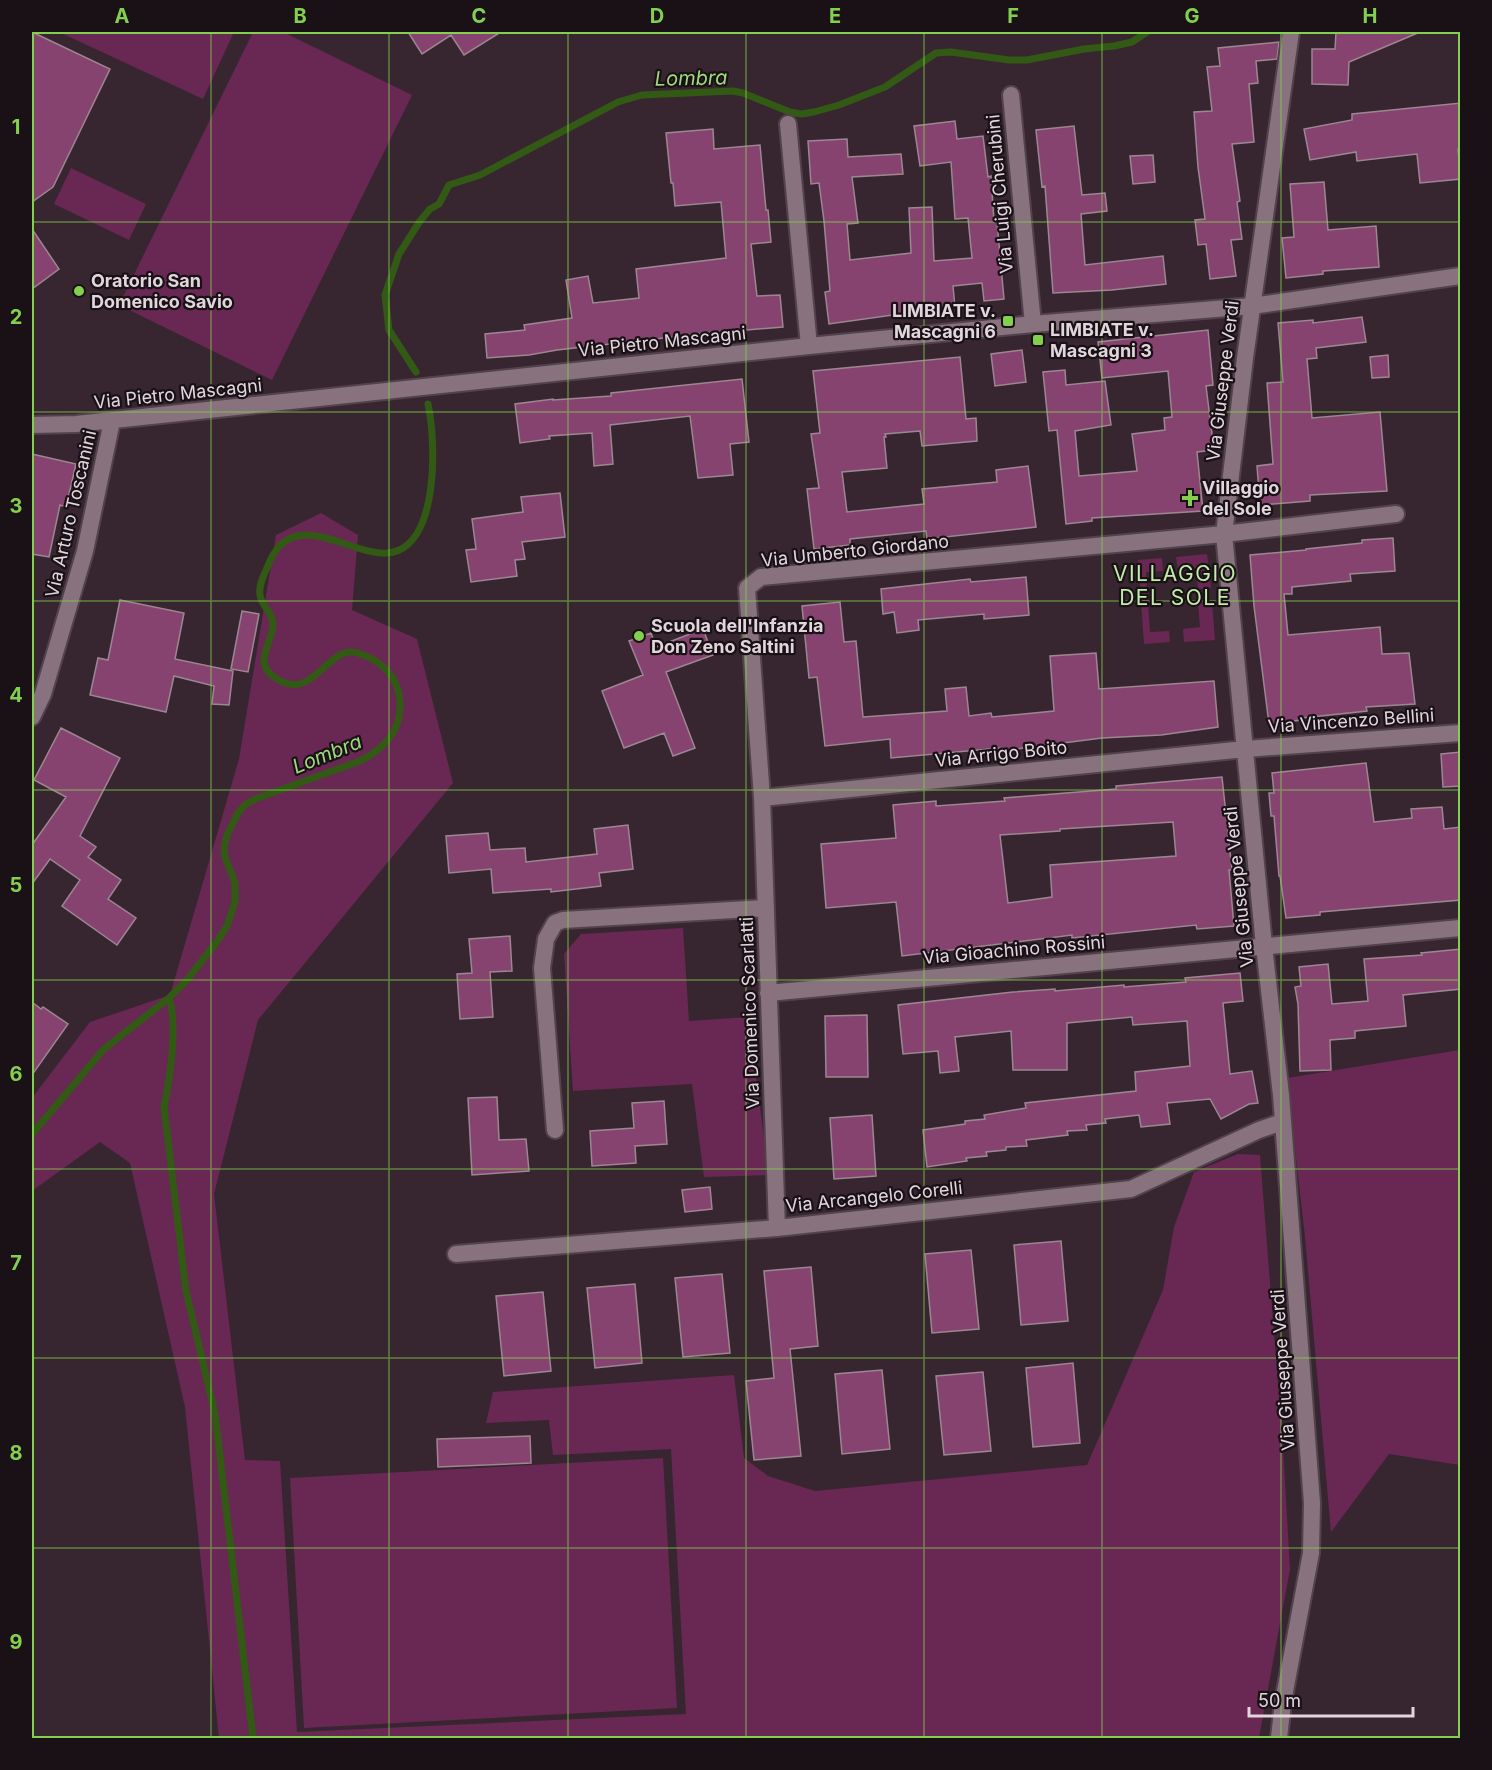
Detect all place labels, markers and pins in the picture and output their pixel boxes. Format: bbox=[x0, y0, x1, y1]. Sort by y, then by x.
place label: Oratorio San Domenico Savio bbox=[91, 270, 233, 312]
marker: Oratorio San Domenico Savio bbox=[72, 284, 86, 298]
place label: LIMBIATE v. Mascagni 6 bbox=[892, 300, 996, 342]
marker: LIMBIATE v. Mascagni 6 bbox=[1001, 314, 1015, 328]
place label: LIMBIATE v. Mascagni 3 bbox=[1050, 319, 1154, 361]
marker: LIMBIATE v. Mascagni 3 bbox=[1031, 333, 1045, 347]
place label: Villaggio del Sole bbox=[1202, 477, 1279, 519]
marker: Villaggio del Sole bbox=[1183, 491, 1197, 505]
place label: Scuola dell'Infanzia Don Zeno Saltini bbox=[651, 615, 824, 657]
marker: Scuola dell'Infanzia Don Zeno Saltini bbox=[632, 629, 646, 643]

